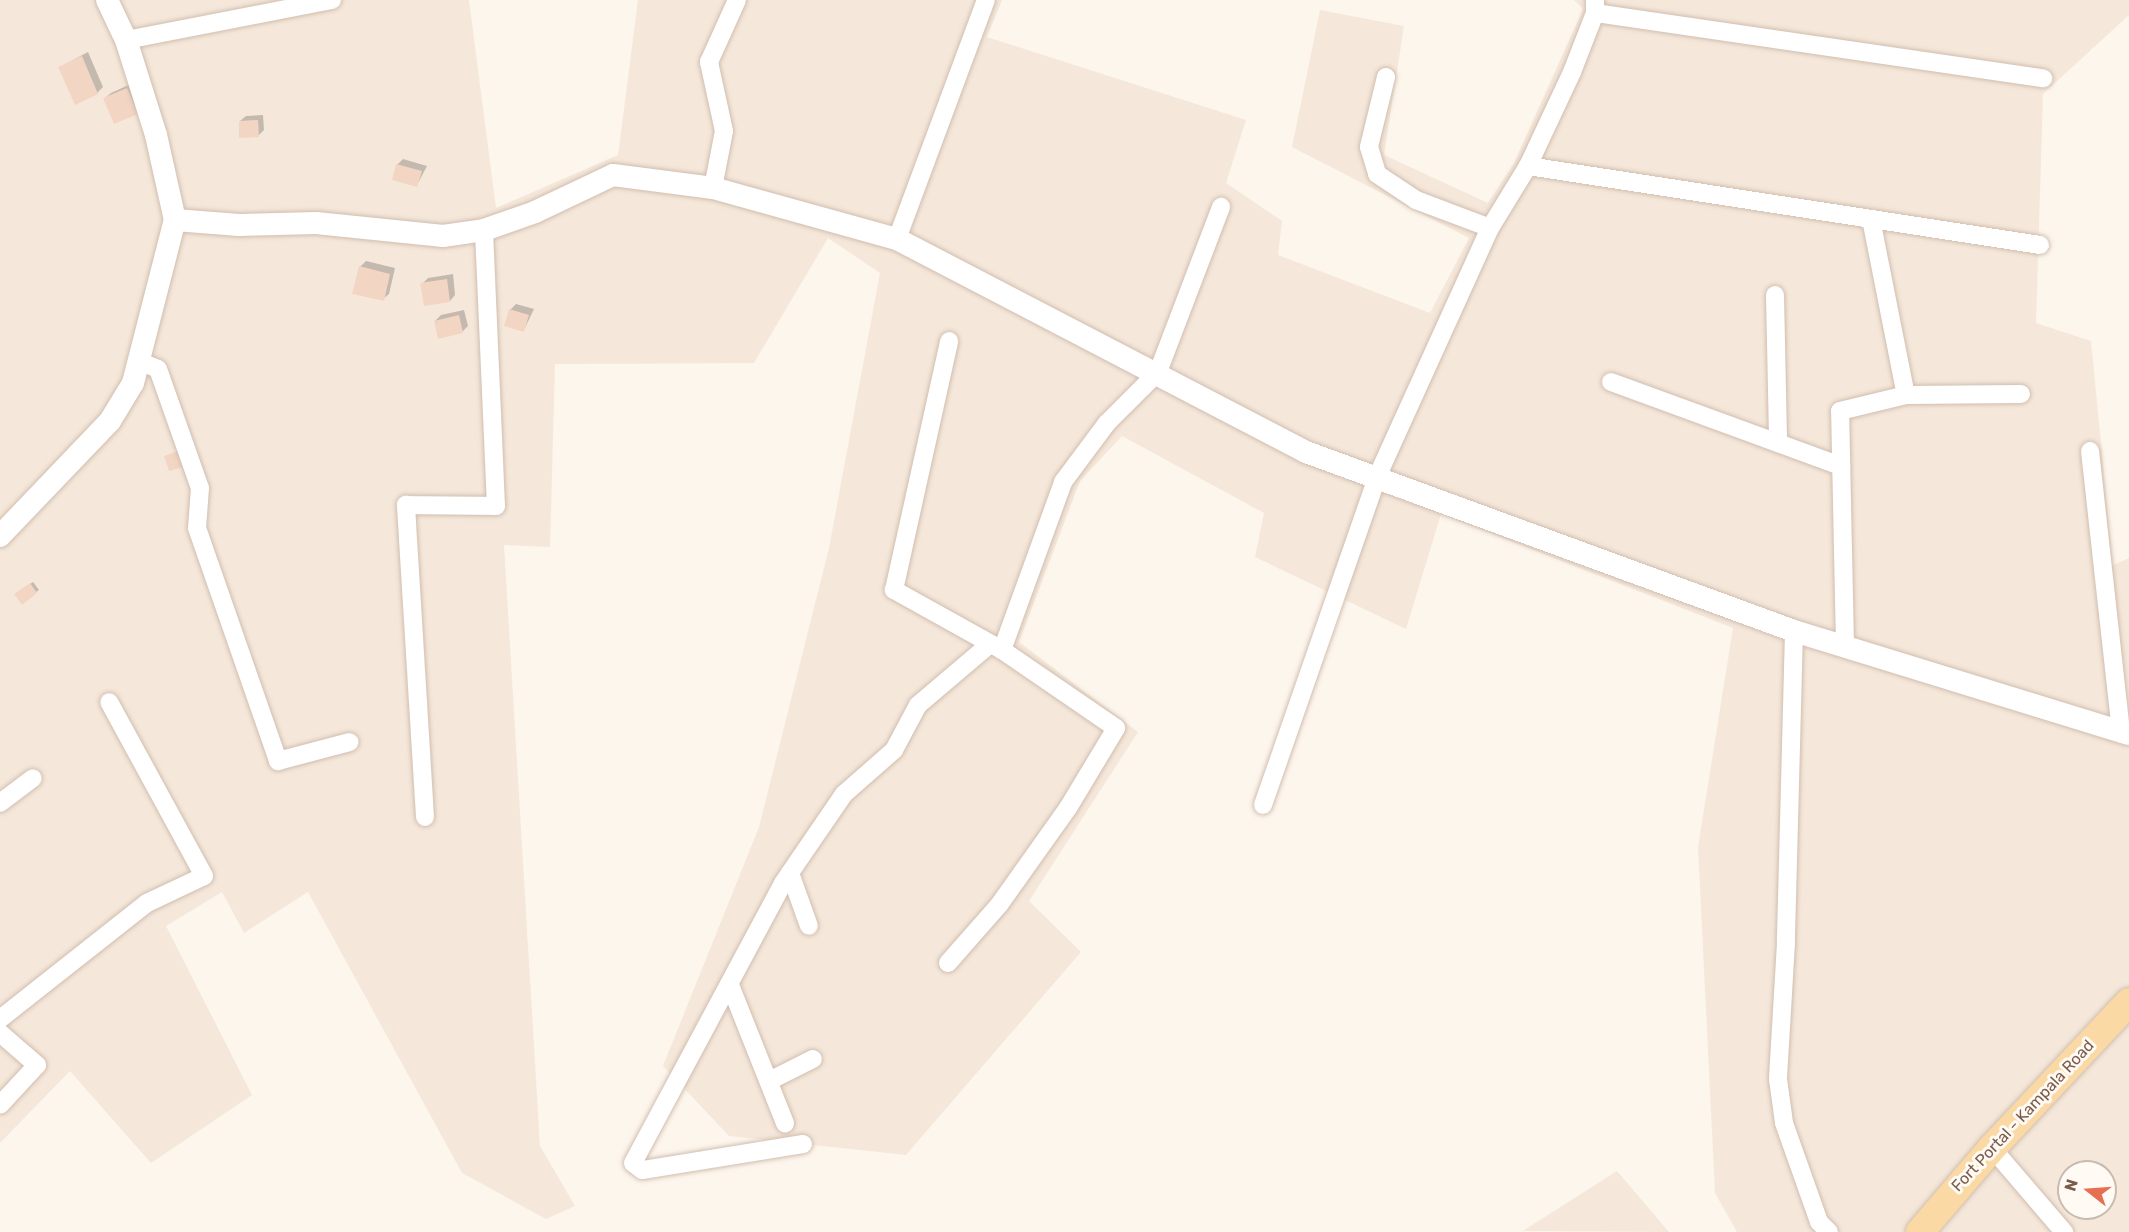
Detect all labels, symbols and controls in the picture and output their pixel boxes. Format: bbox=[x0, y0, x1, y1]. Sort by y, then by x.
street label: Fort Portal - Kampala Road bbox=[1948, 1036, 2098, 1196]
north arrow bbox=[2057, 1160, 2117, 1220]
text: N bbox=[2060, 1177, 2082, 1193]

